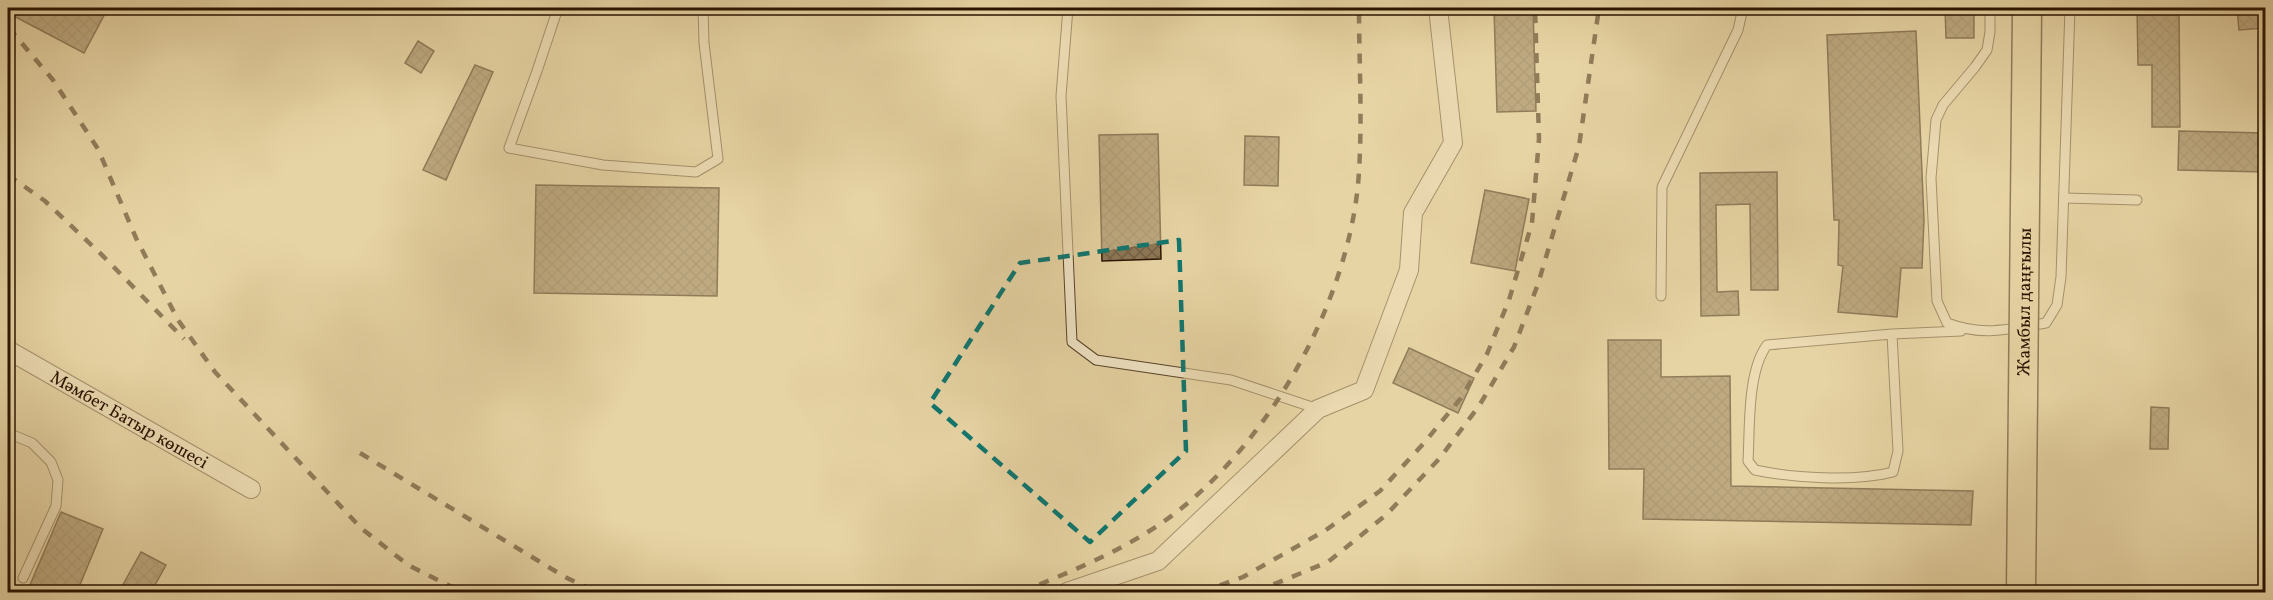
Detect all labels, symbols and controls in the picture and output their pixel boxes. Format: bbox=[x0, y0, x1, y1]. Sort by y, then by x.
street label: Жамбыл даңғылы bbox=[2012, 227, 2039, 376]
street label: Мәмбет Батыр көшесі bbox=[45, 366, 212, 476]

